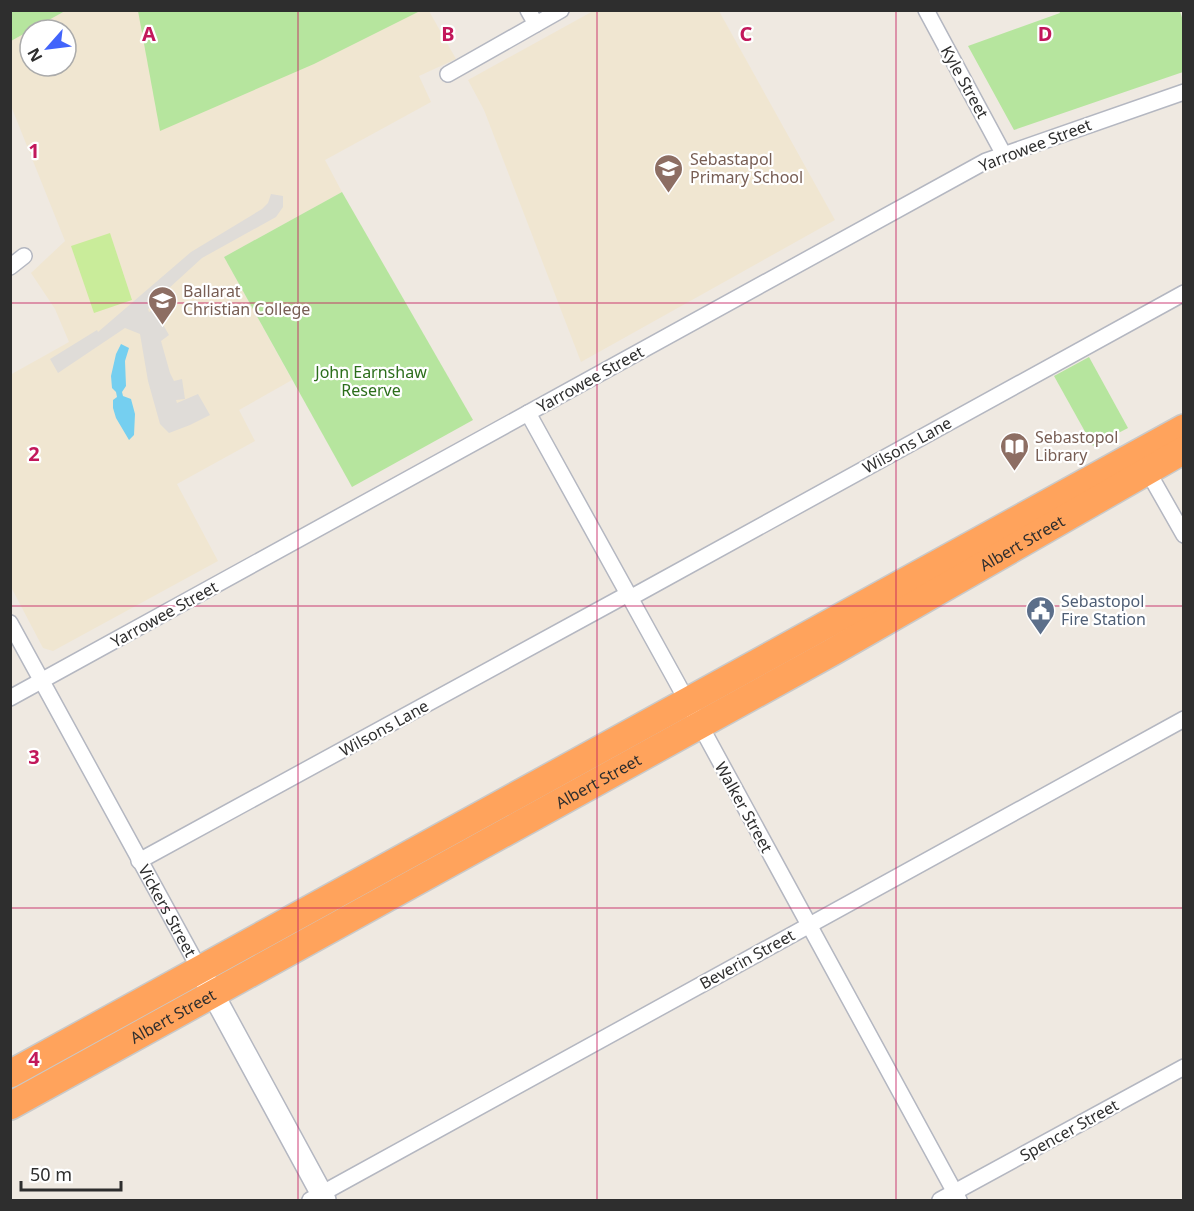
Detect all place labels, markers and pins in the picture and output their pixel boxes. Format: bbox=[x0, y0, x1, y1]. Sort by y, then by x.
place label: Sebastapol Primary School bbox=[690, 148, 803, 188]
school or university icon: Sebastapol Primary School bbox=[653, 152, 685, 194]
place label: Ballarat Christian College bbox=[183, 280, 310, 320]
school or university icon: Ballarat Christian College bbox=[146, 284, 178, 326]
place label: Sebastopol Library bbox=[1035, 426, 1118, 466]
library icon: Sebastopol Library bbox=[998, 430, 1030, 472]
place label: Sebastopol Fire Station bbox=[1061, 590, 1146, 630]
public building icon: Sebastopol Fire Station bbox=[1024, 594, 1056, 636]

